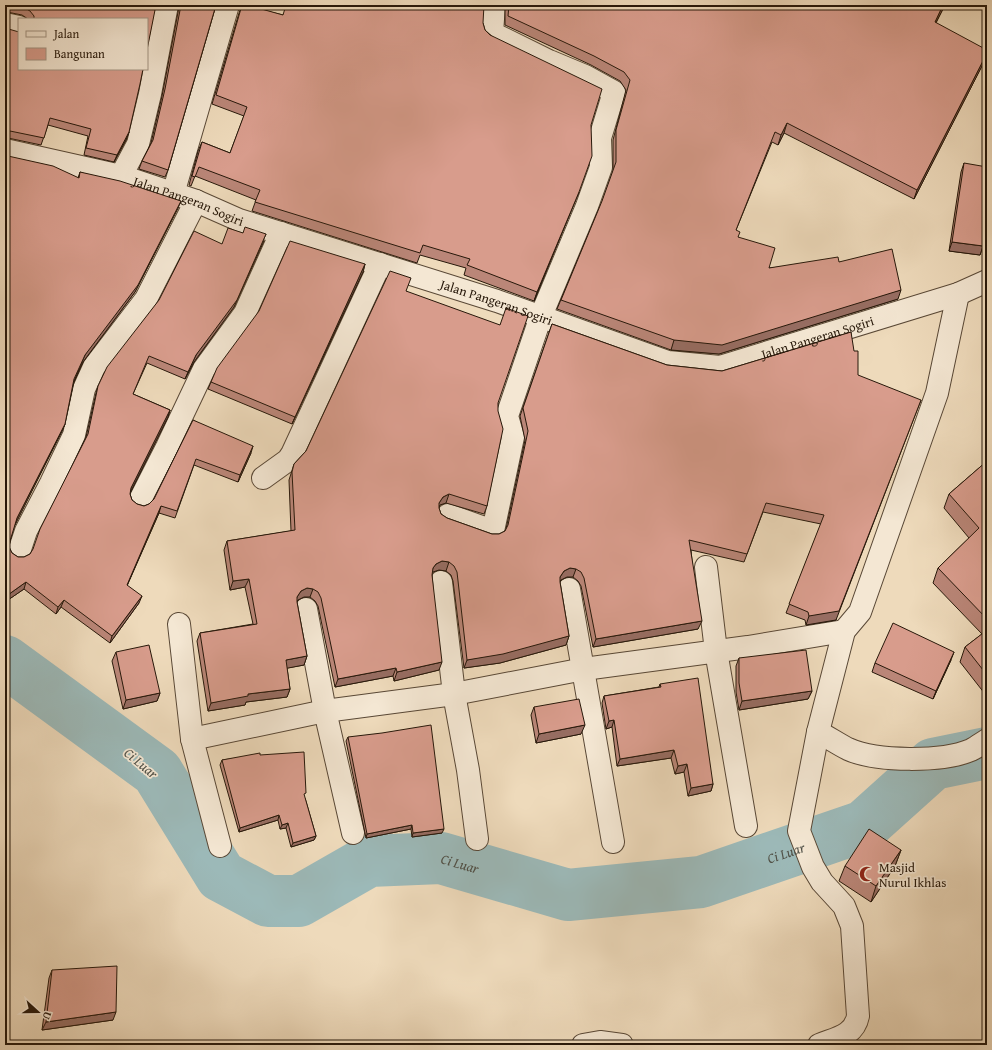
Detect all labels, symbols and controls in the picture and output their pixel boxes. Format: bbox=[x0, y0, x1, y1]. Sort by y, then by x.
legend bbox=[18, 18, 148, 70]
text: Jalan bbox=[52, 25, 79, 42]
text: Bangunan bbox=[54, 45, 105, 62]
street label: Jalan Pangeran Sogiri bbox=[129, 171, 247, 231]
street label: Jalan Pangeran Sogiri bbox=[436, 274, 555, 330]
street label: Jalan Pangeran Sogiri bbox=[757, 311, 876, 364]
water label: Ci Luar bbox=[120, 743, 163, 784]
water label: Ci Luar bbox=[764, 837, 808, 869]
water label: Ci Luar bbox=[439, 849, 482, 879]
place label: Masjid Nurul Ikhlas bbox=[879, 858, 946, 892]
mosque icon: Masjid Nurul Ikhlas bbox=[858, 865, 876, 883]
north arrow bbox=[18, 992, 58, 1032]
text: U bbox=[38, 1009, 56, 1022]

